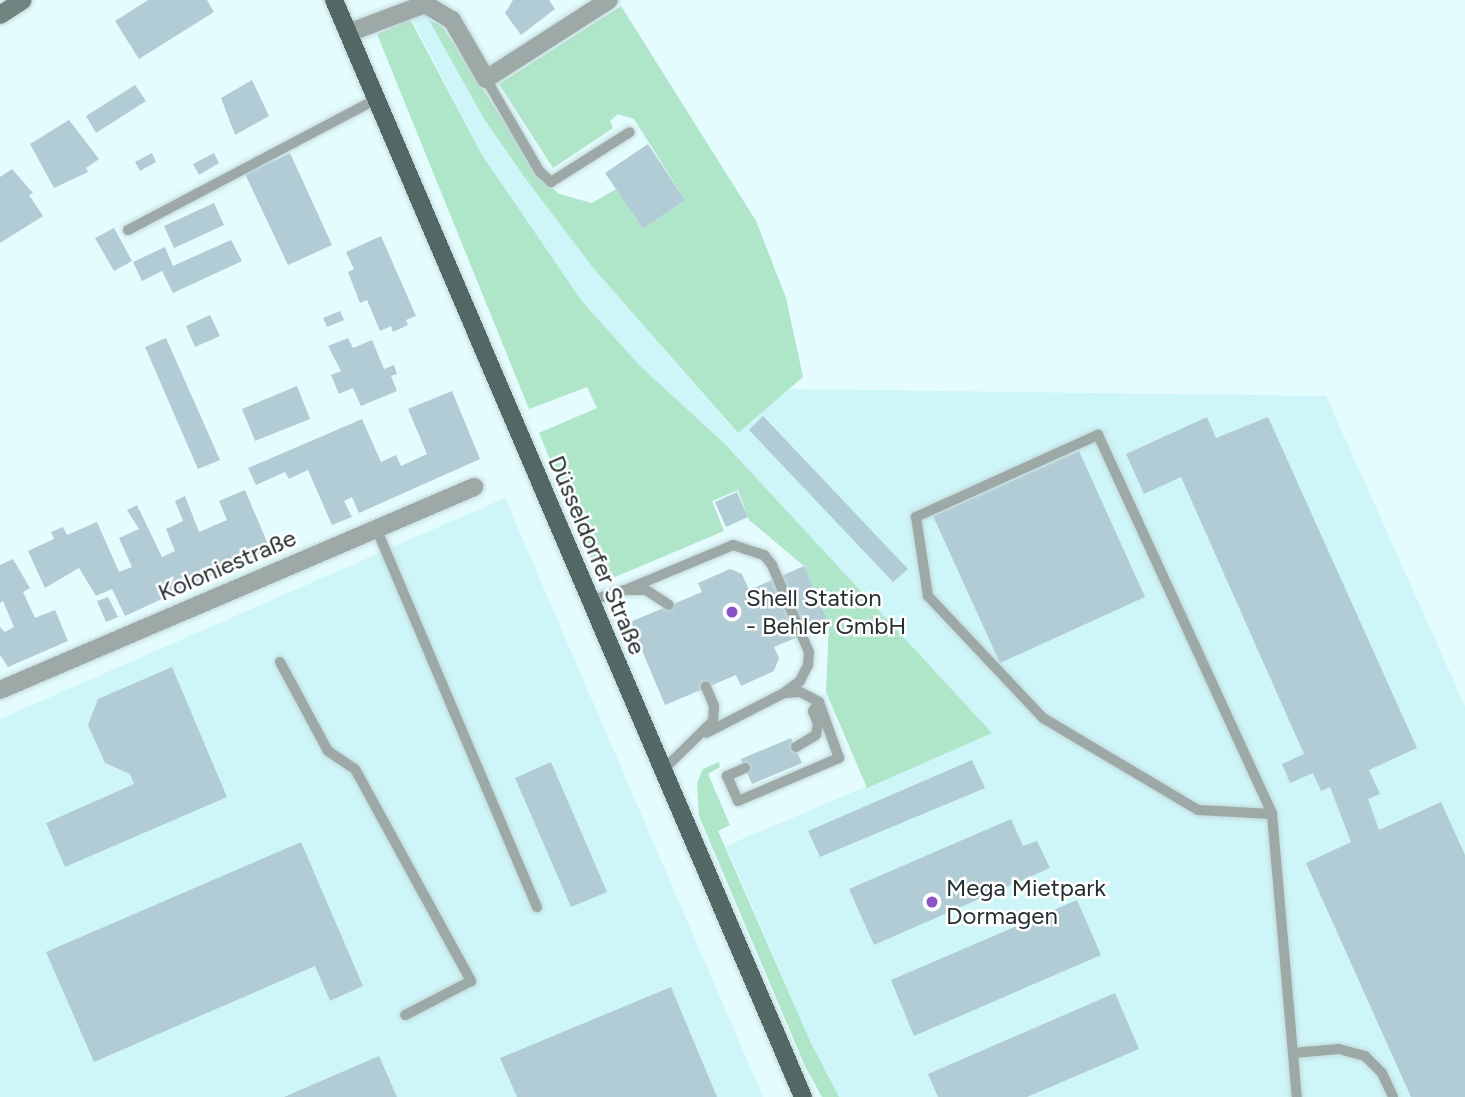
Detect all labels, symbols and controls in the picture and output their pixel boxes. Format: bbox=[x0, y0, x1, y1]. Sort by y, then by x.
street label: Düsseldorfer Straße bbox=[542, 451, 652, 659]
street label: Koloniestraße bbox=[154, 523, 300, 607]
place label: Shell Station - Behler GmbH bbox=[746, 584, 906, 640]
marker: Shell Station - Behler GmbH bbox=[724, 604, 740, 620]
place label: Mega Mietpark Dormagen bbox=[946, 874, 1106, 930]
marker: Mega Mietpark Dormagen bbox=[924, 894, 940, 910]

